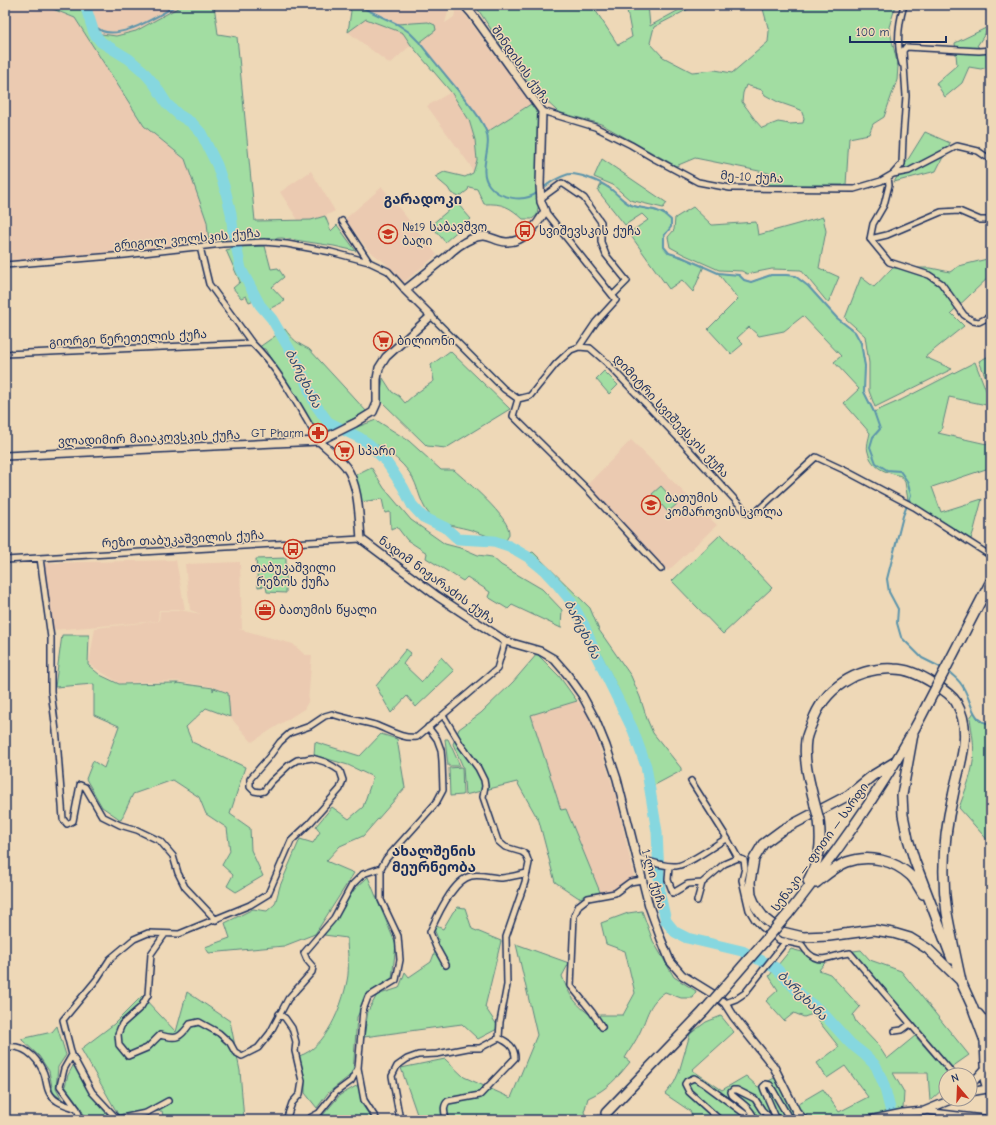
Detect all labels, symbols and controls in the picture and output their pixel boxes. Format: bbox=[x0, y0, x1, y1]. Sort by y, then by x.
scale bar bbox=[850, 18, 946, 44]
street label: შინდისის ქუჩა bbox=[488, 23, 553, 107]
text: 100 m bbox=[856, 25, 889, 39]
street label: მე-10 ქუჩა bbox=[720, 168, 784, 186]
district label: გარადოკი bbox=[384, 191, 462, 208]
place label: №19 საბავშვო ბაღი bbox=[402, 220, 487, 249]
bus stop icon: სვიშევსკის ქუჩა bbox=[514, 220, 536, 242]
school or university icon: №19 საბავშვო ბაღი bbox=[377, 223, 399, 245]
place label: სვიშევსკის ქუჩა bbox=[539, 224, 641, 238]
street label: გრიგოლ ვოლსკის ქუჩა bbox=[113, 226, 261, 253]
street label: გიორგი წერეთელის ქუჩა bbox=[49, 327, 207, 350]
supermarket icon: ბილიონი bbox=[372, 330, 394, 352]
place label: ბილიონი bbox=[397, 334, 455, 349]
water label: ბარცხანა bbox=[281, 346, 325, 411]
street label: დიმიტრი სვიშევსკის ქუჩა bbox=[610, 352, 732, 481]
pharmacy icon: GT Pharm bbox=[307, 422, 329, 444]
place label: GT Pharm bbox=[251, 426, 304, 440]
street label: ვლადიმირ მაიაკოვსკის ქუჩა bbox=[58, 428, 240, 449]
supermarket icon: სპარი bbox=[333, 440, 355, 462]
place label: სპარი bbox=[358, 444, 395, 458]
place label: ბათუმის კომაროვის სკოლა bbox=[665, 491, 783, 520]
school or university icon: ბათუმის კომაროვის სკოლა bbox=[640, 494, 662, 516]
street label: რეზო თაბუკაშვილის ქუჩა bbox=[102, 528, 265, 551]
street label: ნადიმ ნიჟარაძის ქუჩა bbox=[375, 533, 498, 628]
bus stop icon: თაბუკაშვილი რეზოს ქუჩა bbox=[282, 538, 304, 560]
place label: თაბუკაშვილი რეზოს ქუჩა bbox=[250, 561, 336, 589]
water label: ბარცხანა bbox=[560, 597, 604, 662]
office icon: ბათუმის წყალი bbox=[254, 599, 276, 621]
place label: ბათუმის წყალი bbox=[279, 603, 377, 618]
street label: სენაკი — ფოთი — სარფი bbox=[769, 780, 871, 914]
district label: ახალშენის მეურნეობა bbox=[392, 843, 476, 876]
street label: 1-ლი ქუჩა bbox=[638, 847, 669, 911]
water label: ბარცხანა bbox=[774, 967, 831, 1025]
north arrow bbox=[938, 1067, 978, 1107]
text: N bbox=[949, 1071, 960, 1085]

